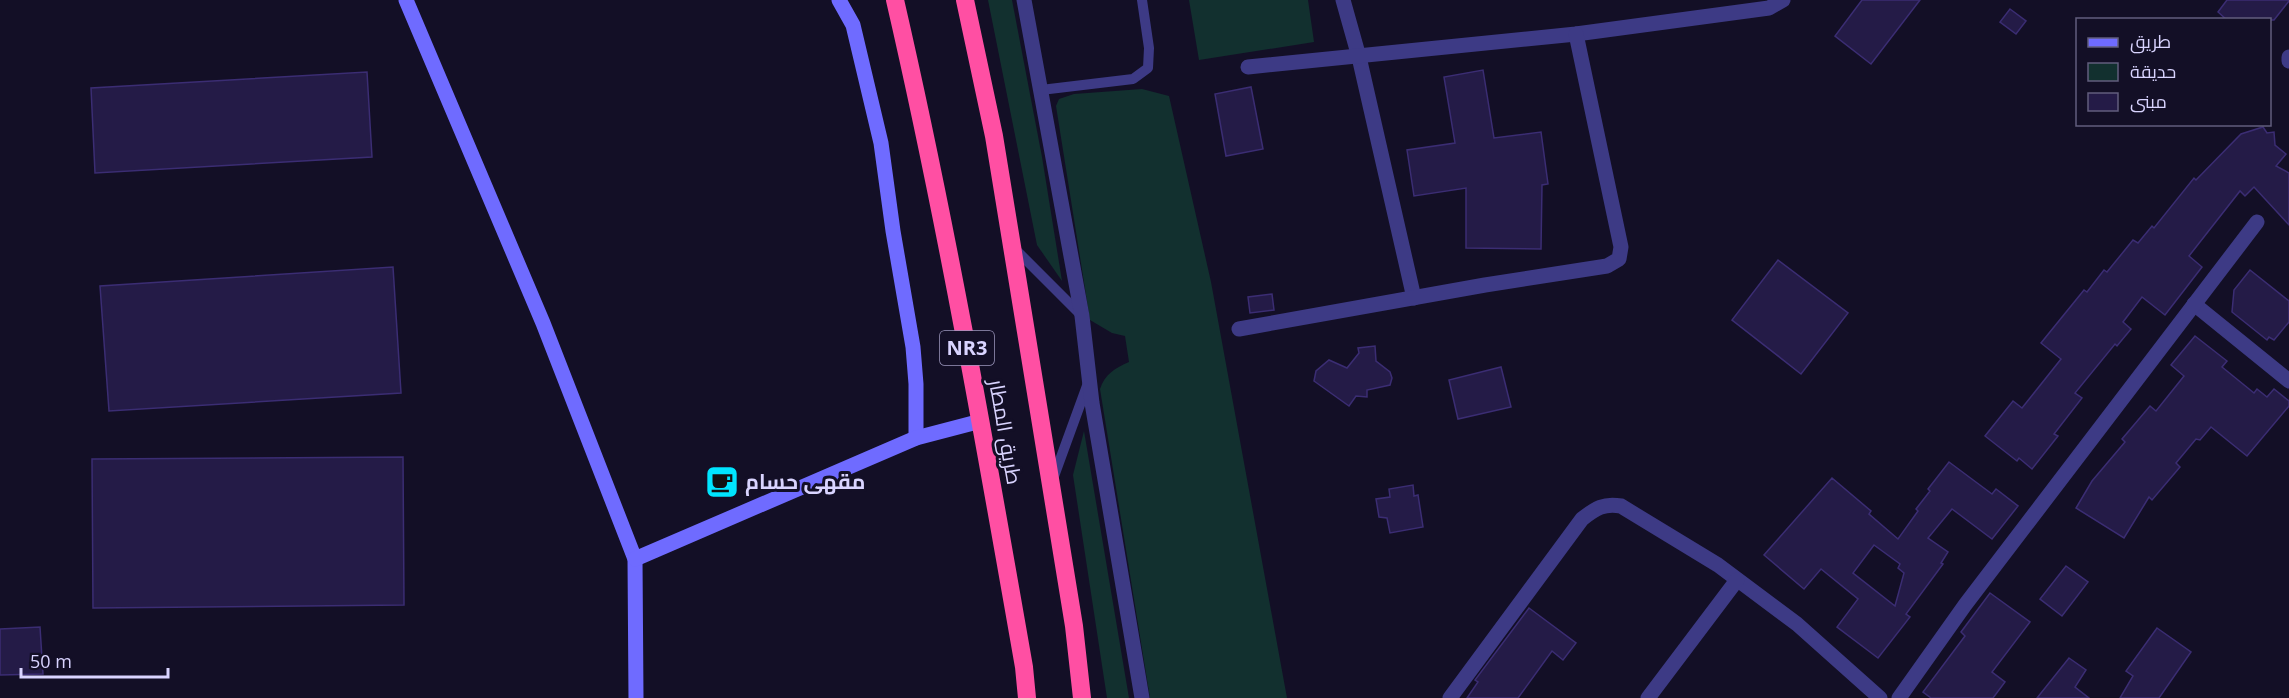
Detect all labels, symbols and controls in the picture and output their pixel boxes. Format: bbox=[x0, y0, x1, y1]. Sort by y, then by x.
legend bbox=[2076, 18, 2271, 126]
text: طريق bbox=[2130, 29, 2171, 54]
text: حديقة bbox=[2130, 59, 2176, 83]
text: مبنى bbox=[2130, 89, 2167, 113]
road number: NR3 bbox=[940, 331, 994, 365]
street label: طريق المطار bbox=[983, 376, 1029, 487]
cafe icon: مقهى حسام bbox=[704, 464, 740, 500]
place label: مقهى حسام bbox=[745, 467, 865, 496]
scale bar bbox=[21, 641, 168, 679]
text: 50 m bbox=[30, 649, 72, 673]

